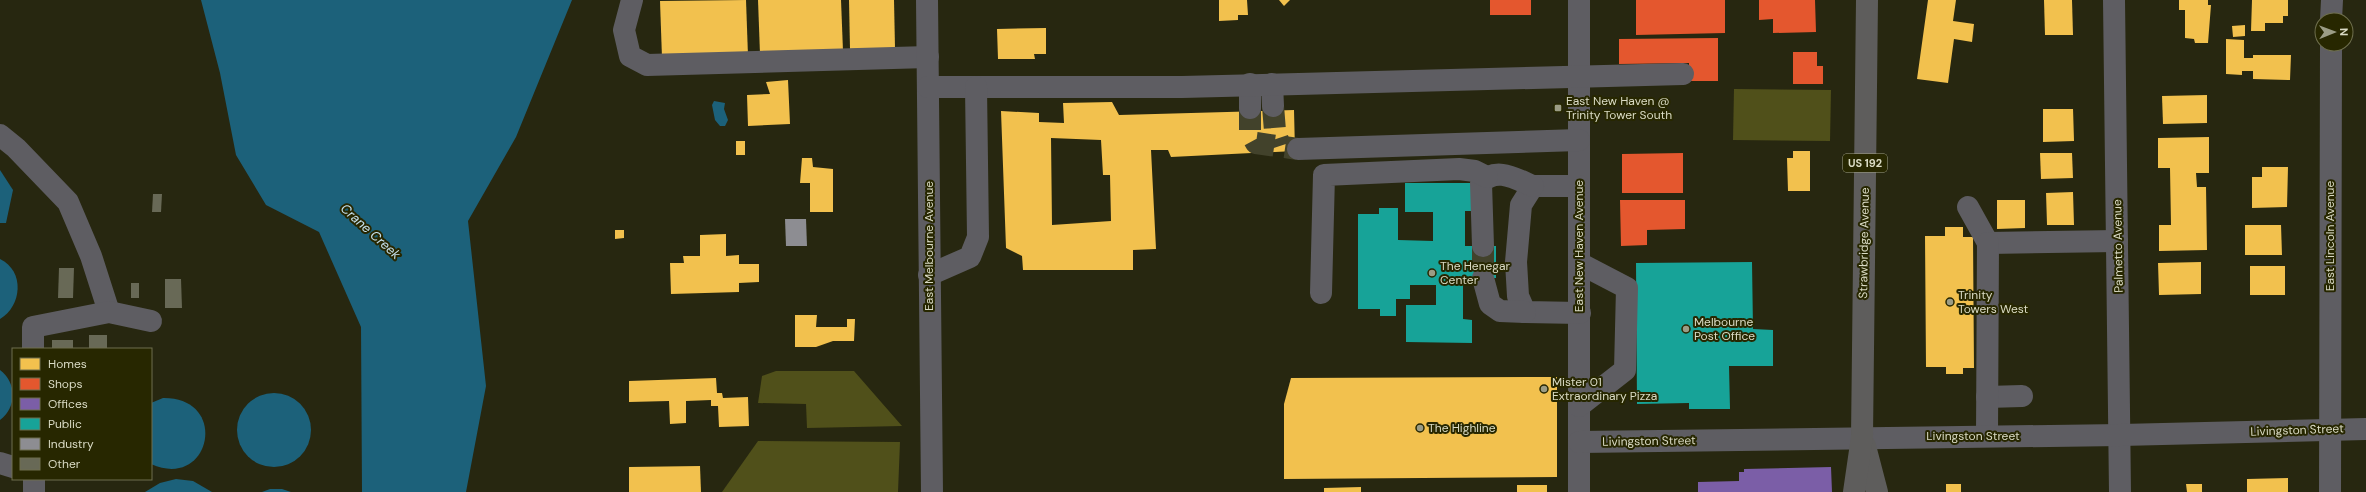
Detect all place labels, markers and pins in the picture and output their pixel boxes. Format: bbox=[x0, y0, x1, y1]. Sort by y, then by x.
place label: East New Haven @ Trinity Tower South bbox=[1566, 93, 1672, 123]
marker: East New Haven @ Trinity Tower South bbox=[1553, 103, 1563, 113]
place label: The Henegar Center bbox=[1440, 258, 1511, 288]
marker: The Henegar Center bbox=[1427, 268, 1437, 278]
place label: Trinity Towers West bbox=[1958, 287, 2029, 317]
marker: Trinity Towers West bbox=[1945, 297, 1955, 307]
place label: Melbourne Post Office bbox=[1694, 314, 1755, 344]
marker: Melbourne Post Office bbox=[1681, 324, 1691, 334]
place label: Mister 01 Extraordinary Pizza bbox=[1552, 374, 1657, 404]
marker: Mister 01 Extraordinary Pizza bbox=[1539, 384, 1549, 394]
place label: The Highline bbox=[1428, 420, 1496, 436]
marker: The Highline bbox=[1415, 423, 1425, 433]

